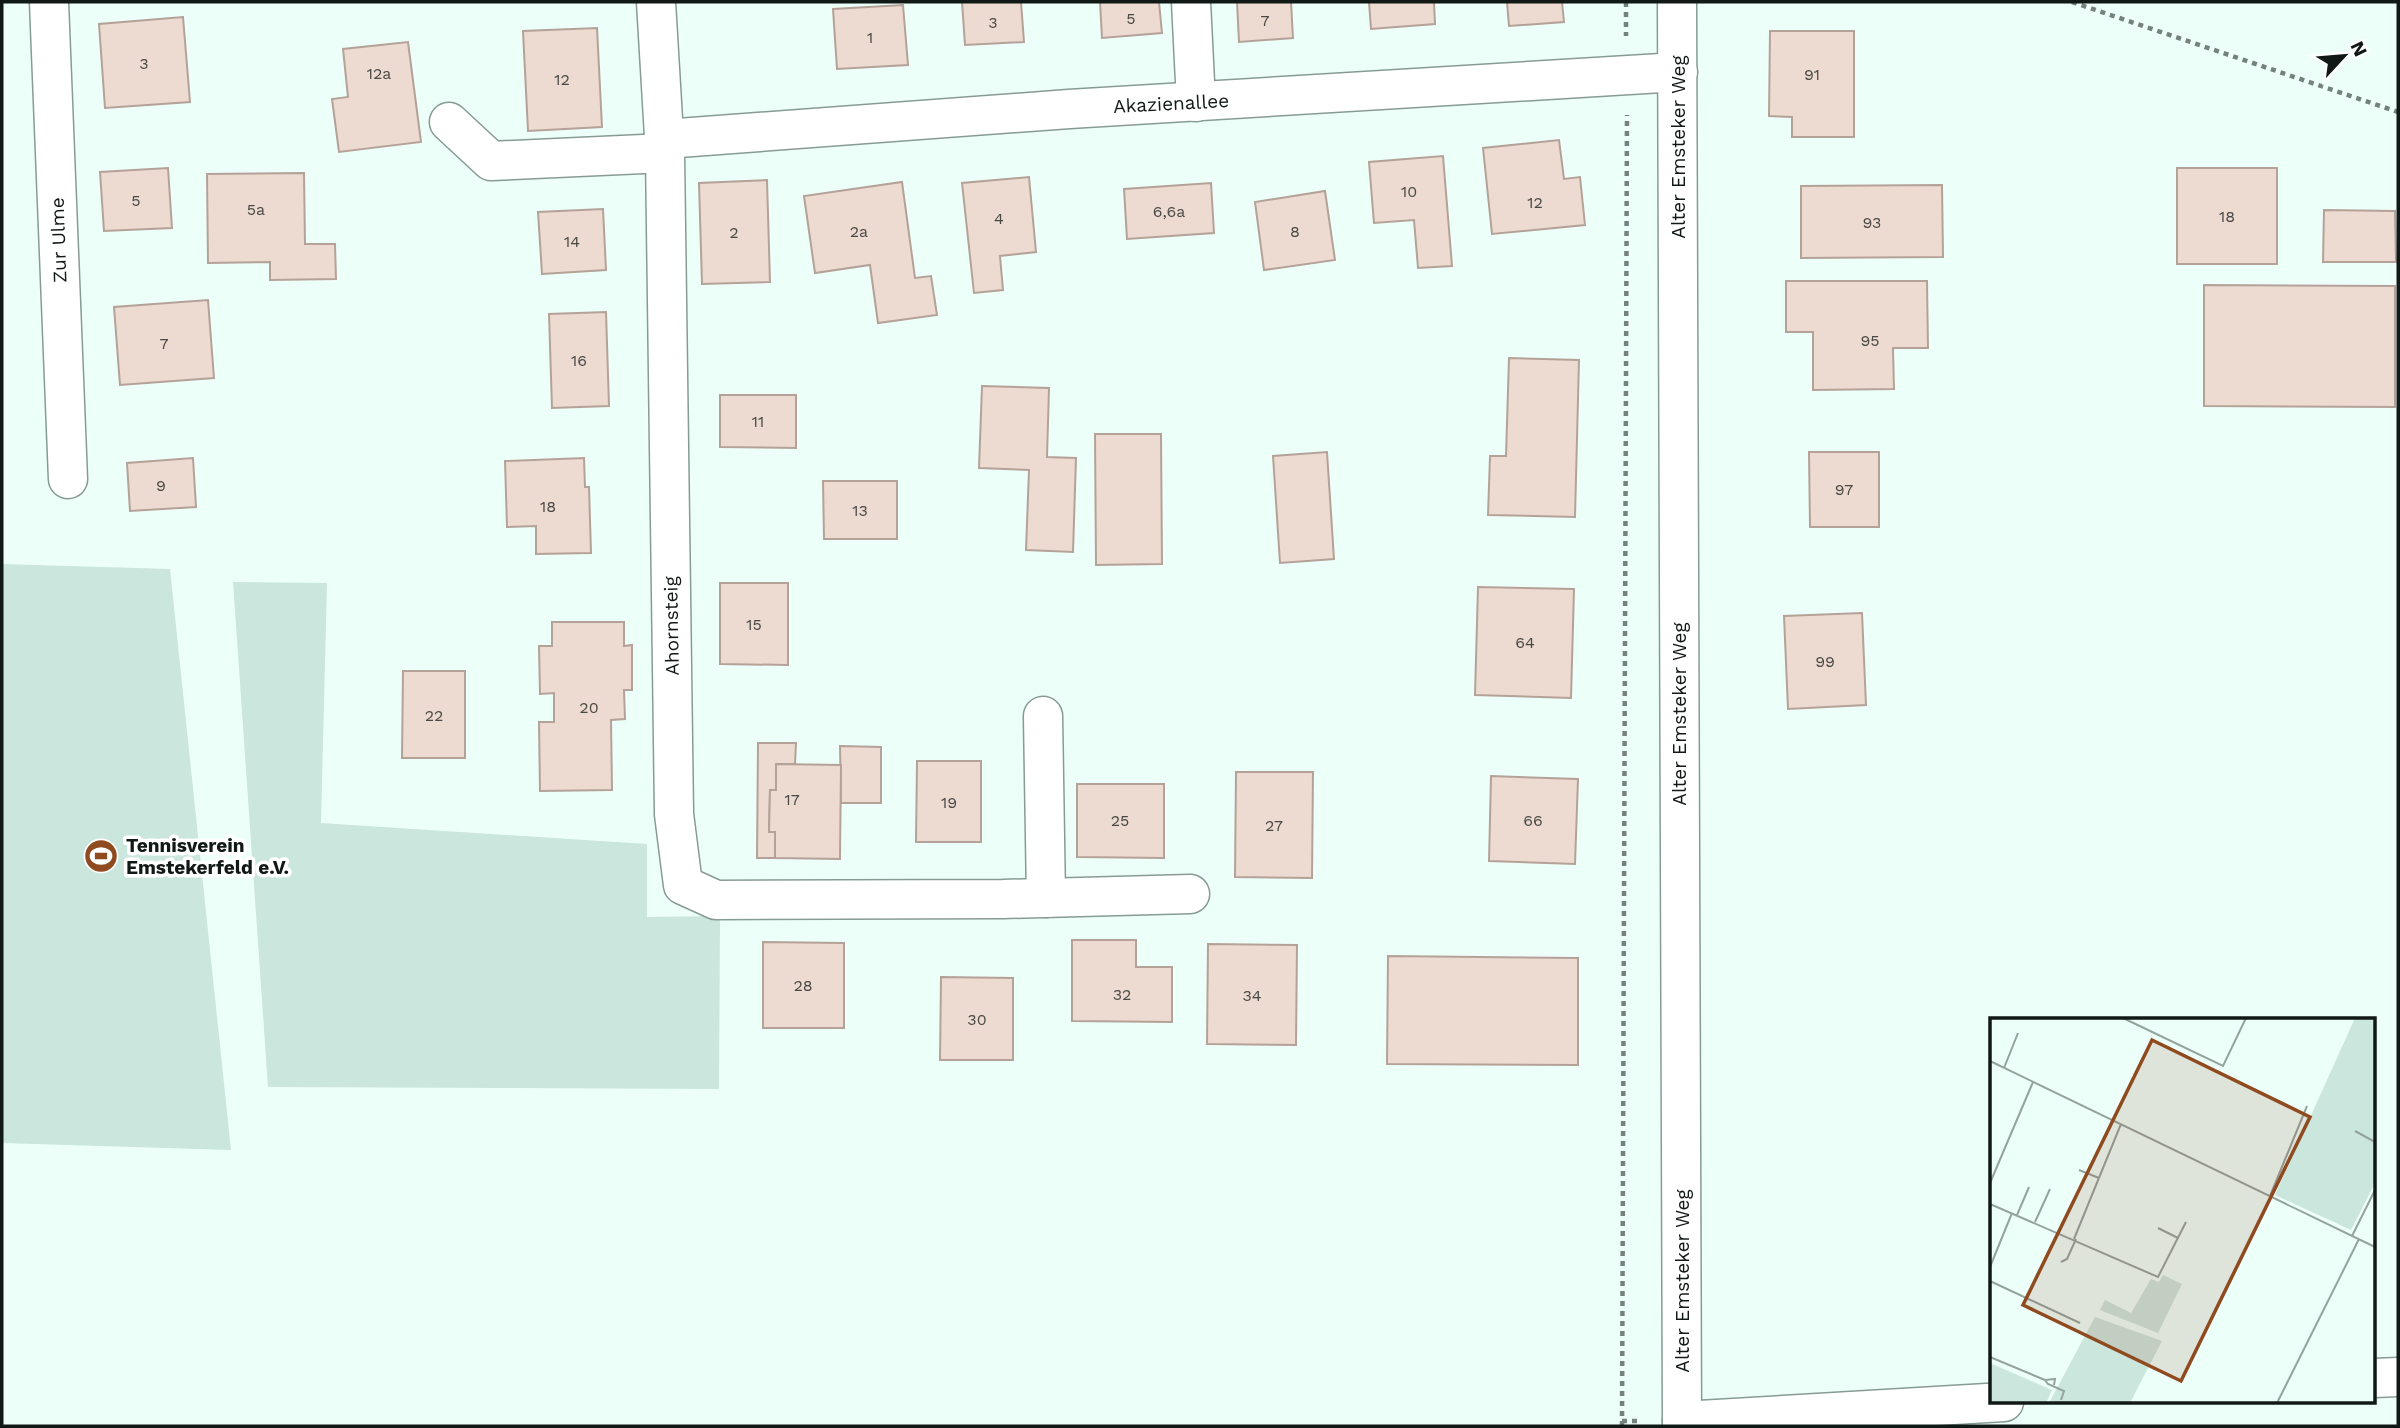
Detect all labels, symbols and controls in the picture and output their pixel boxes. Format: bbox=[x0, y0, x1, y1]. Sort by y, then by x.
house number: 5 bbox=[1126, 9, 1136, 28]
house number: 7 bbox=[1261, 11, 1270, 30]
house number: 3 bbox=[988, 13, 998, 32]
north arrow bbox=[2309, 21, 2379, 91]
house number: 1 bbox=[867, 28, 873, 47]
text: N bbox=[2345, 37, 2372, 60]
house number: 3 bbox=[139, 54, 149, 73]
street label: Alter Emsteker Weg bbox=[1667, 54, 1690, 239]
house number: 12a bbox=[367, 64, 391, 83]
house number: 91 bbox=[1804, 65, 1820, 84]
house number: 12 bbox=[554, 70, 570, 89]
street label: Akazienallee bbox=[1112, 89, 1230, 118]
house number: 10 bbox=[1401, 182, 1417, 201]
house number: 5 bbox=[131, 191, 141, 210]
house number: 12 bbox=[1527, 193, 1543, 212]
street label: Zur Ulme bbox=[46, 197, 71, 283]
house number: 5a bbox=[247, 200, 265, 219]
house number: 6,6a bbox=[1153, 202, 1185, 221]
house number: 18 bbox=[2219, 207, 2235, 226]
house number: 4 bbox=[994, 209, 1004, 228]
house number: 93 bbox=[1863, 213, 1881, 232]
house number: 2a bbox=[850, 222, 868, 241]
house number: 8 bbox=[1290, 222, 1300, 241]
house number: 2 bbox=[729, 223, 739, 242]
house number: 14 bbox=[564, 232, 580, 251]
house number: 95 bbox=[1860, 331, 1880, 350]
house number: 7 bbox=[160, 334, 169, 353]
house number: 16 bbox=[571, 351, 587, 370]
house number: 11 bbox=[752, 412, 764, 431]
house number: 9 bbox=[156, 476, 166, 495]
house number: 97 bbox=[1835, 480, 1853, 499]
house number: 18 bbox=[540, 497, 556, 516]
house number: 13 bbox=[852, 501, 868, 520]
street label: Ahornsteig bbox=[659, 575, 684, 676]
house number: 15 bbox=[746, 615, 762, 634]
street label: Alter Emsteker Weg bbox=[1668, 621, 1691, 806]
house number: 64 bbox=[1515, 633, 1535, 652]
house number: 99 bbox=[1815, 652, 1835, 671]
house number: 20 bbox=[579, 698, 599, 717]
house number: 22 bbox=[425, 706, 443, 725]
house number: 17 bbox=[784, 790, 800, 809]
house number: 19 bbox=[941, 793, 957, 812]
house number: 25 bbox=[1111, 811, 1129, 830]
house number: 66 bbox=[1523, 811, 1543, 830]
house number: 27 bbox=[1265, 816, 1283, 835]
place label: Tennisverein Emstekerfeld e.V. bbox=[126, 834, 289, 879]
sports icon: Tennisverein Emstekerfeld e.V. bbox=[82, 837, 120, 875]
house number: 28 bbox=[793, 976, 813, 995]
house number: 32 bbox=[1113, 985, 1131, 1004]
house number: 34 bbox=[1242, 986, 1262, 1005]
house number: 30 bbox=[967, 1010, 987, 1029]
inset map bbox=[1990, 1018, 2376, 1404]
street label: Alter Emsteker Weg bbox=[1671, 1188, 1694, 1373]

